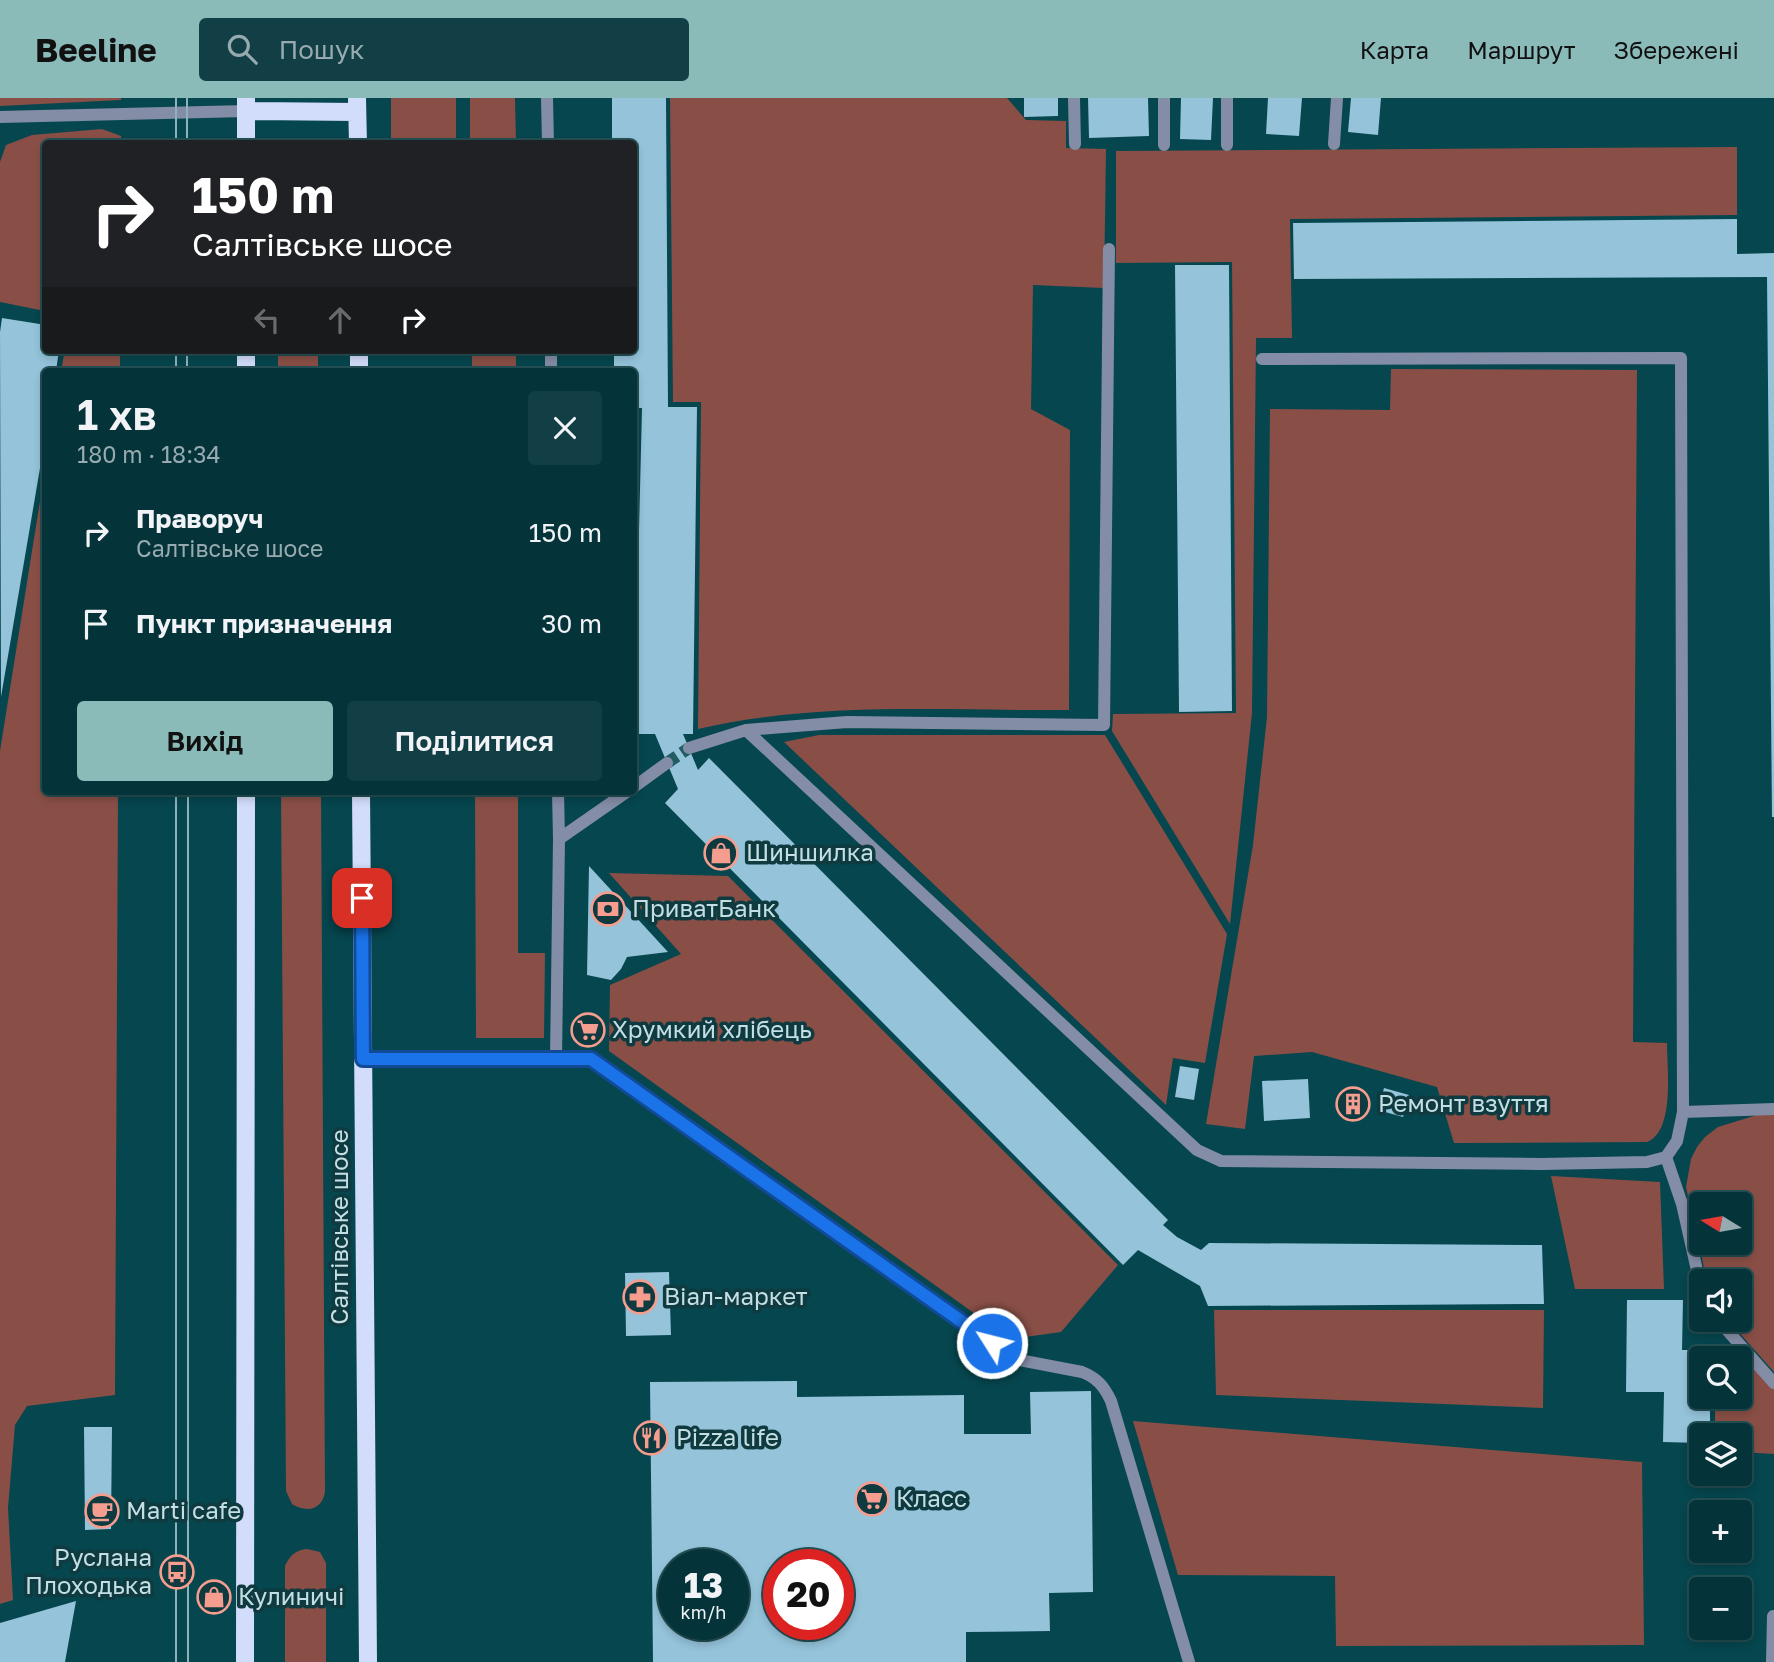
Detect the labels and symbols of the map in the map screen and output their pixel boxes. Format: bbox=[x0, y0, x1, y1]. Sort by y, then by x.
shop icon: Шиншилка bbox=[702, 834, 740, 872]
place label: Шиншилка bbox=[746, 837, 874, 866]
pin bbox=[332, 868, 392, 928]
bank icon: ПриватБанк bbox=[589, 890, 627, 928]
place label: ПриватБанк bbox=[632, 893, 776, 922]
supermarket icon: Хрумкий хлібець bbox=[569, 1011, 607, 1049]
place label: Хрумкий хлібець bbox=[612, 1014, 812, 1043]
building icon: Ремонт взуття bbox=[1334, 1085, 1372, 1123]
place label: Ремонт взуття bbox=[1378, 1088, 1549, 1117]
street label: Салтівське шосе bbox=[324, 1129, 353, 1325]
north arrow bbox=[1689, 1192, 1752, 1255]
pharmacy icon: Віал-маркет bbox=[621, 1278, 659, 1316]
place label: Віал-маркет bbox=[664, 1281, 808, 1310]
position arrow bbox=[955, 1306, 1029, 1380]
restaurant icon: Pizza life bbox=[632, 1419, 670, 1457]
place label: Pizza life bbox=[676, 1422, 779, 1451]
supermarket icon: Класс bbox=[853, 1480, 891, 1518]
place label: Класс bbox=[896, 1483, 967, 1512]
cafe icon: Marti cafe bbox=[83, 1492, 121, 1530]
place label: Marti cafe bbox=[126, 1495, 241, 1524]
place label: Руслана Плоходька bbox=[25, 1542, 152, 1599]
speed limit sign: 20 bbox=[763, 1549, 854, 1640]
bus stop icon: Руслана Плоходька bbox=[158, 1553, 196, 1591]
shop icon: Кулиничі bbox=[195, 1578, 233, 1616]
place label: Кулиничі bbox=[238, 1581, 345, 1610]

